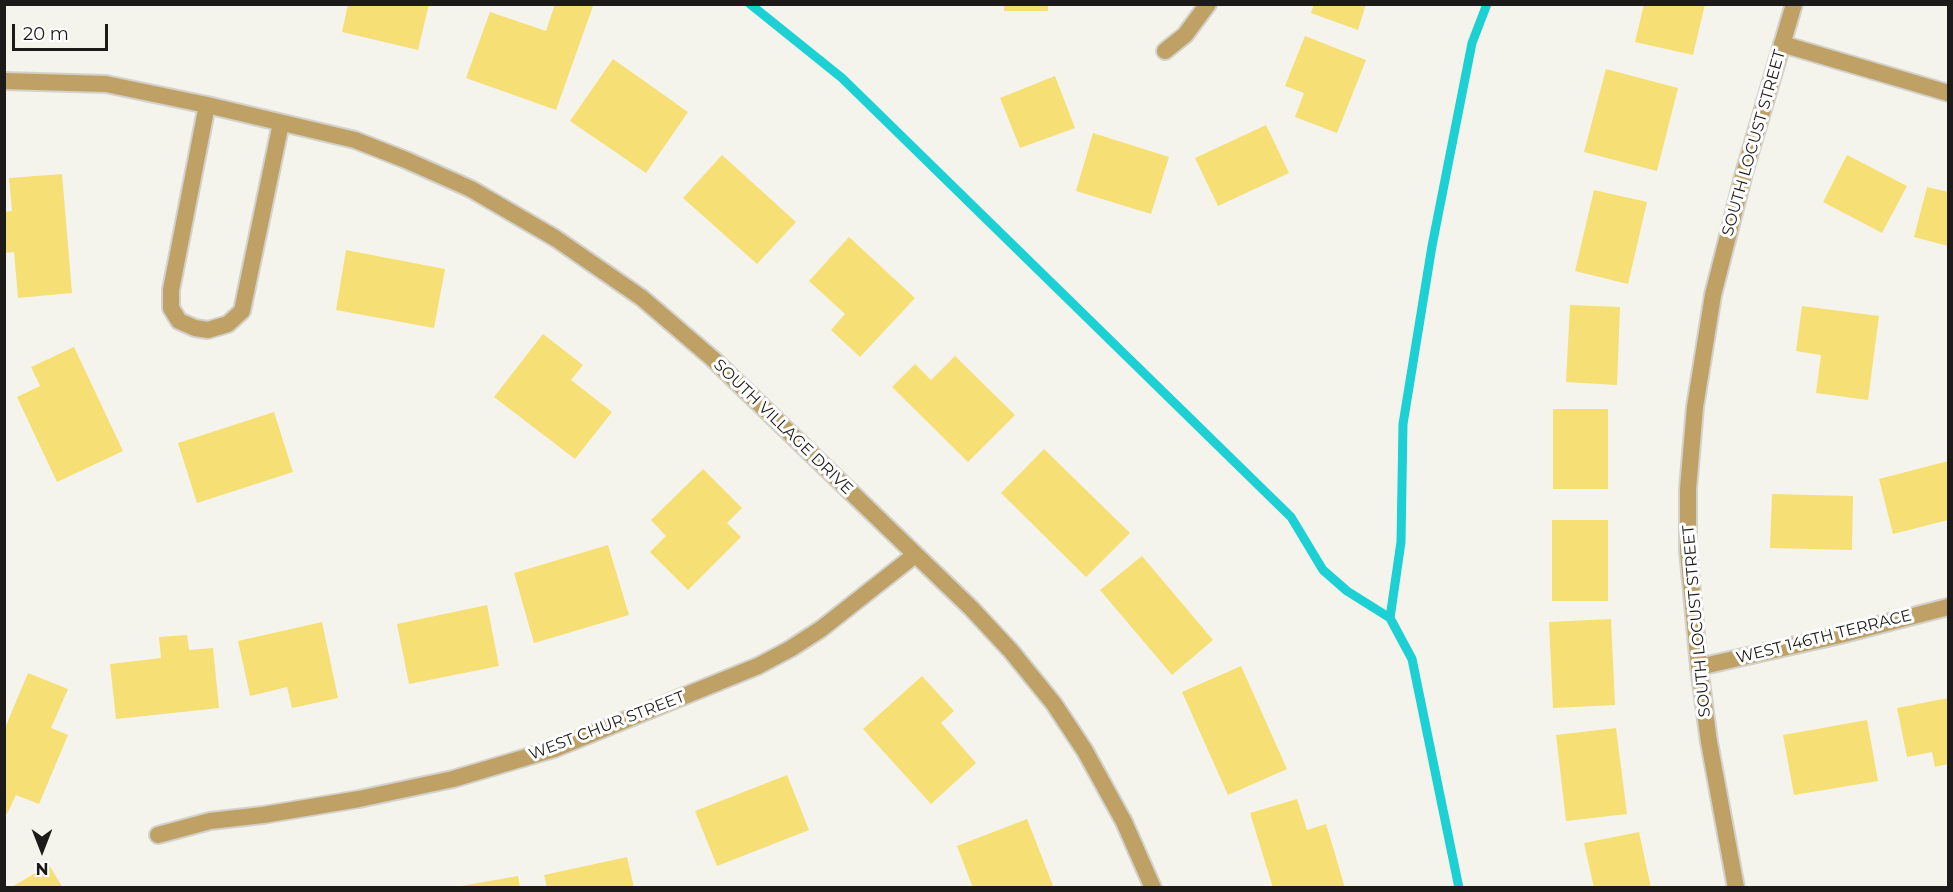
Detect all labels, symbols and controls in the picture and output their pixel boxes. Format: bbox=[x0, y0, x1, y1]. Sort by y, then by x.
scale bar bbox=[15, 12, 111, 50]
text: 20 m bbox=[23, 23, 69, 45]
street label: SOUTH LOCUST STREET bbox=[1718, 48, 1790, 238]
street label: SOUTH VILLAGE DRIVE bbox=[709, 355, 857, 499]
street label: SOUTH LOCUST STREET bbox=[1679, 524, 1715, 718]
street label: WEST 146TH TERRACE bbox=[1734, 606, 1914, 668]
street label: WEST CHUR STREET bbox=[526, 687, 688, 765]
north arrow bbox=[12, 820, 72, 880]
text: N bbox=[36, 859, 48, 878]

